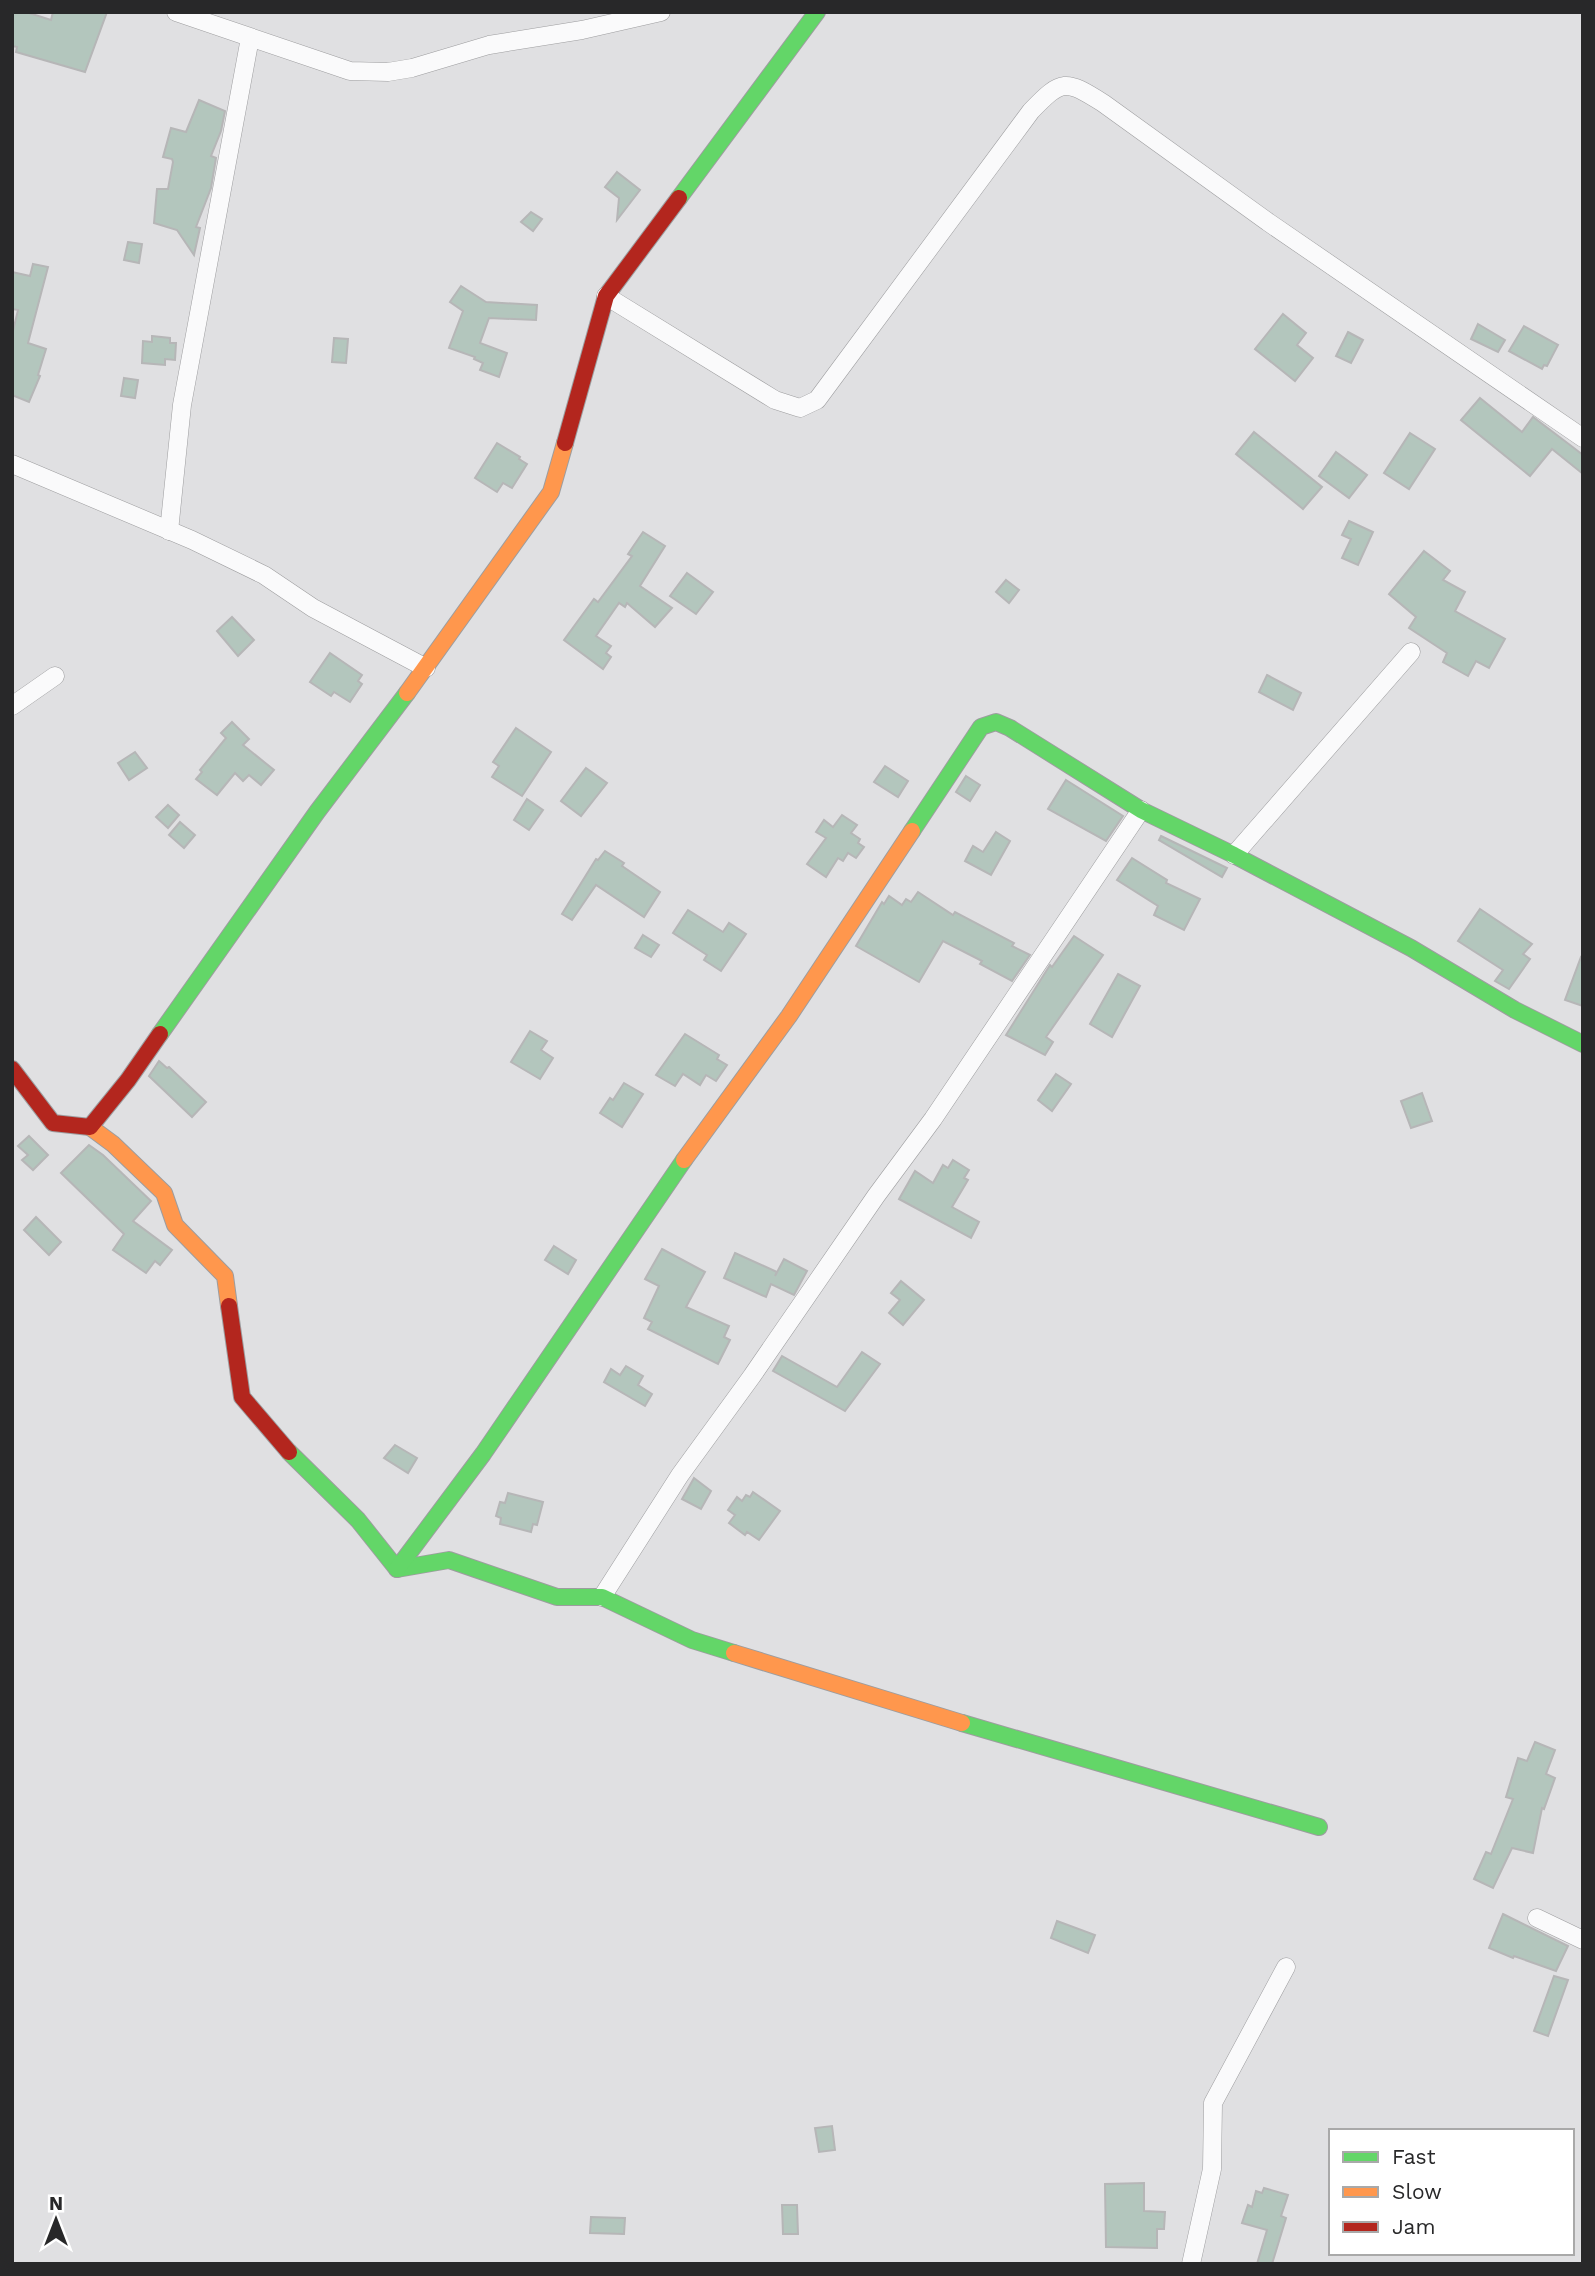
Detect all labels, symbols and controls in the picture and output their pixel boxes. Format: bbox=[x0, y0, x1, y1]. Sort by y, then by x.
legend bbox=[1329, 2129, 1574, 2255]
text: Fast bbox=[1392, 2144, 1436, 2169]
text: Slow bbox=[1392, 2179, 1442, 2204]
north arrow bbox=[21, 2185, 91, 2255]
text: N bbox=[49, 2192, 63, 2215]
text: Jam bbox=[1392, 2214, 1435, 2239]

